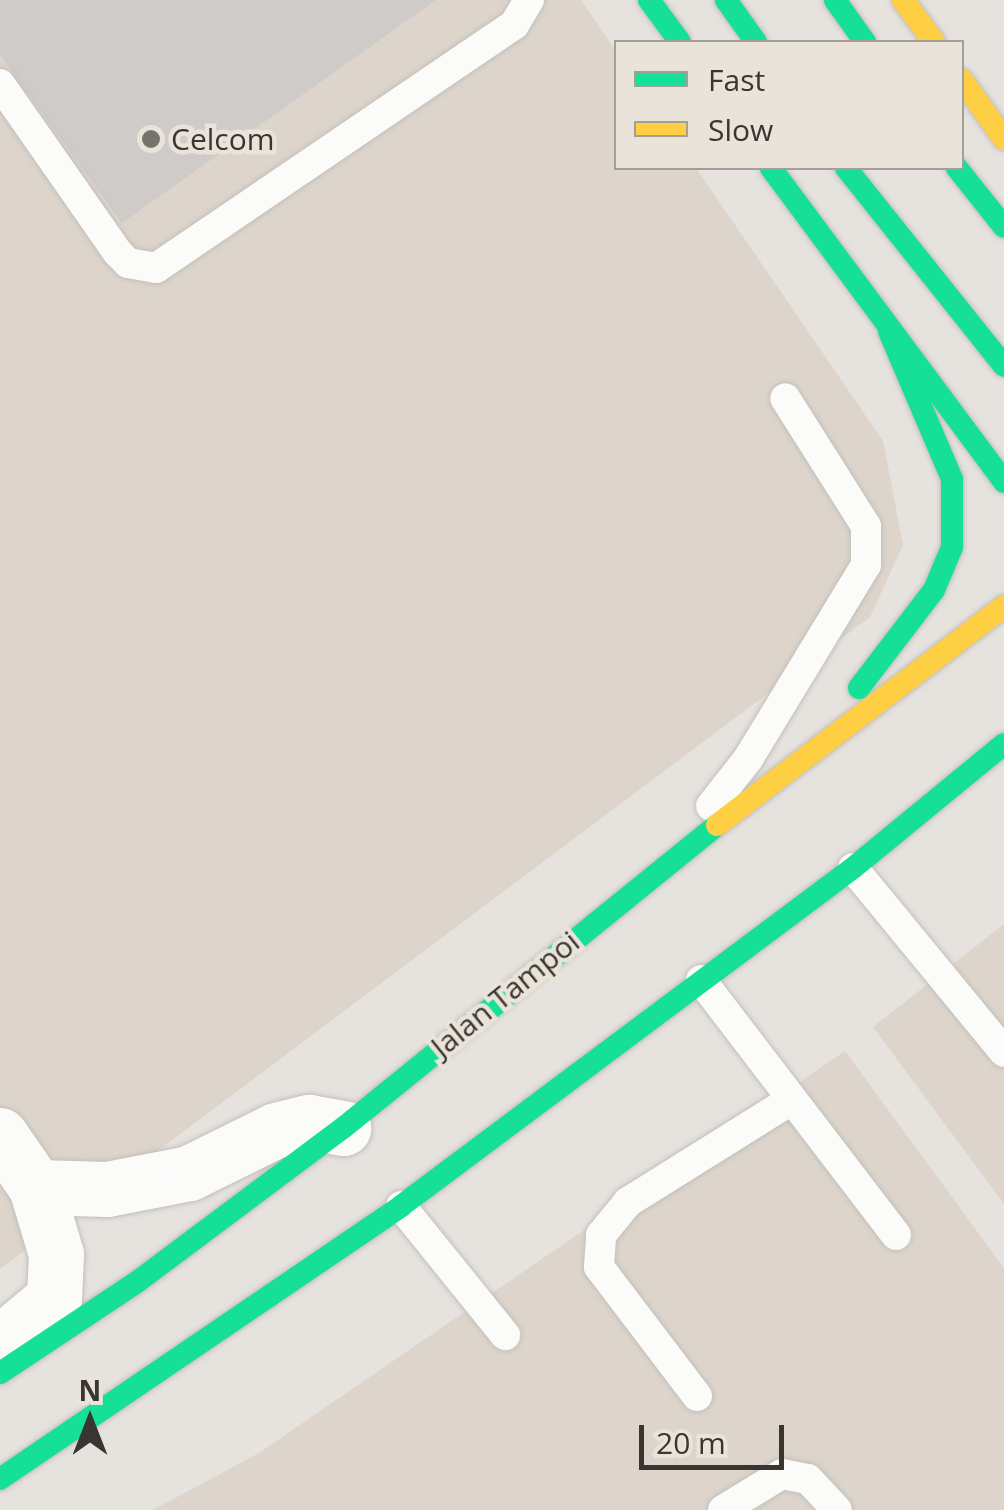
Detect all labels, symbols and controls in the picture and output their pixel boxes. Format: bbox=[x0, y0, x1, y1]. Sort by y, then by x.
legend bbox=[614, 40, 964, 170]
text: Fast bbox=[708, 59, 765, 100]
text: Slow bbox=[708, 109, 773, 150]
place label: Celcom bbox=[171, 121, 275, 157]
marker: Celcom bbox=[140, 128, 162, 150]
street label: Jalan Tampoi bbox=[424, 923, 586, 1065]
north arrow bbox=[40, 1370, 140, 1470]
text: N bbox=[79, 1371, 101, 1409]
scale bar bbox=[644, 1405, 789, 1467]
text: 20 m bbox=[656, 1422, 726, 1463]

